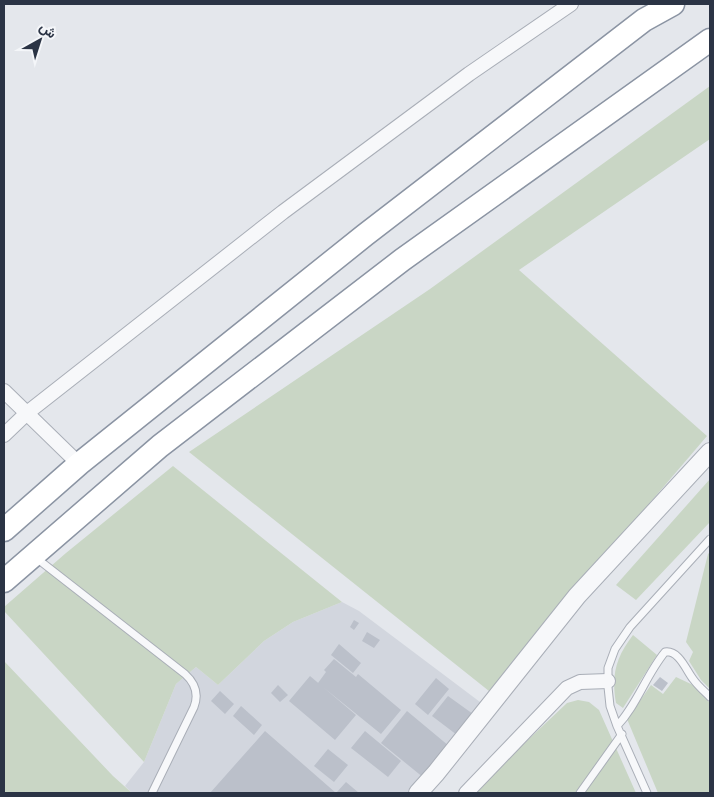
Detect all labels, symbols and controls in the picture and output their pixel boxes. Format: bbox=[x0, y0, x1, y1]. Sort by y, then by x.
north arrow bbox=[15, 15, 65, 65]
text: ش bbox=[36, 17, 61, 42]

